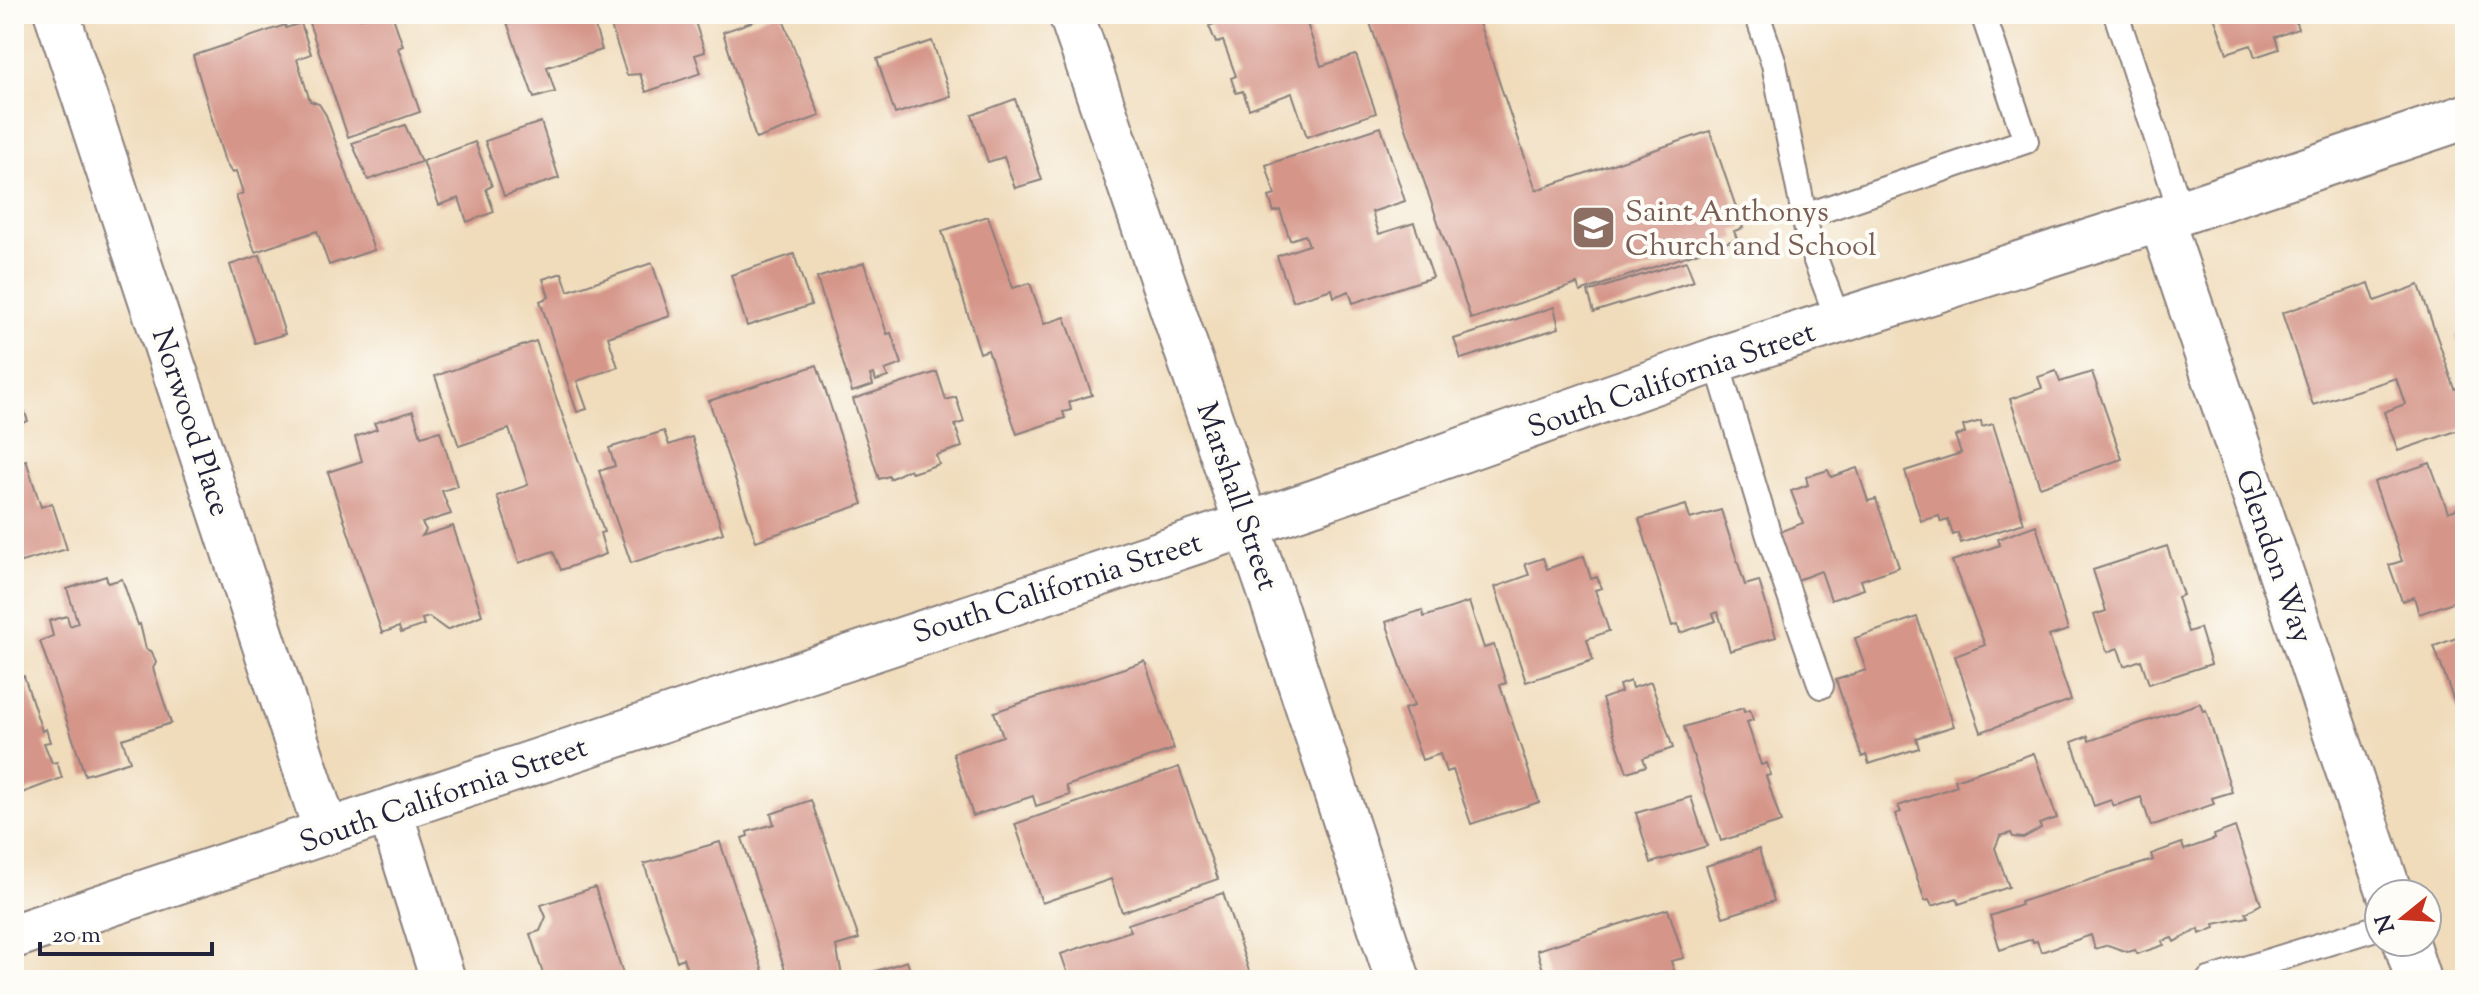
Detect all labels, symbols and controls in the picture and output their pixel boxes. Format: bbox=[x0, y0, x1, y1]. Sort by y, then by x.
place label: Saint Anthonys Church and School bbox=[1625, 192, 1877, 269]
school or university icon: Saint Anthonys Church and School bbox=[1570, 204, 1618, 252]
street label: South California Street bbox=[1522, 312, 1821, 451]
street label: Norwood Place bbox=[139, 323, 240, 522]
street label: Marshall Street bbox=[1183, 397, 1288, 597]
street label: Glendon Way bbox=[2223, 464, 2322, 649]
street label: South California Street bbox=[908, 522, 1208, 656]
street label: South California Street bbox=[294, 727, 593, 866]
north arrow bbox=[2363, 878, 2443, 958]
scale bar bbox=[40, 906, 212, 956]
text: N bbox=[2369, 910, 2405, 937]
text: 20 m bbox=[52, 919, 101, 953]

